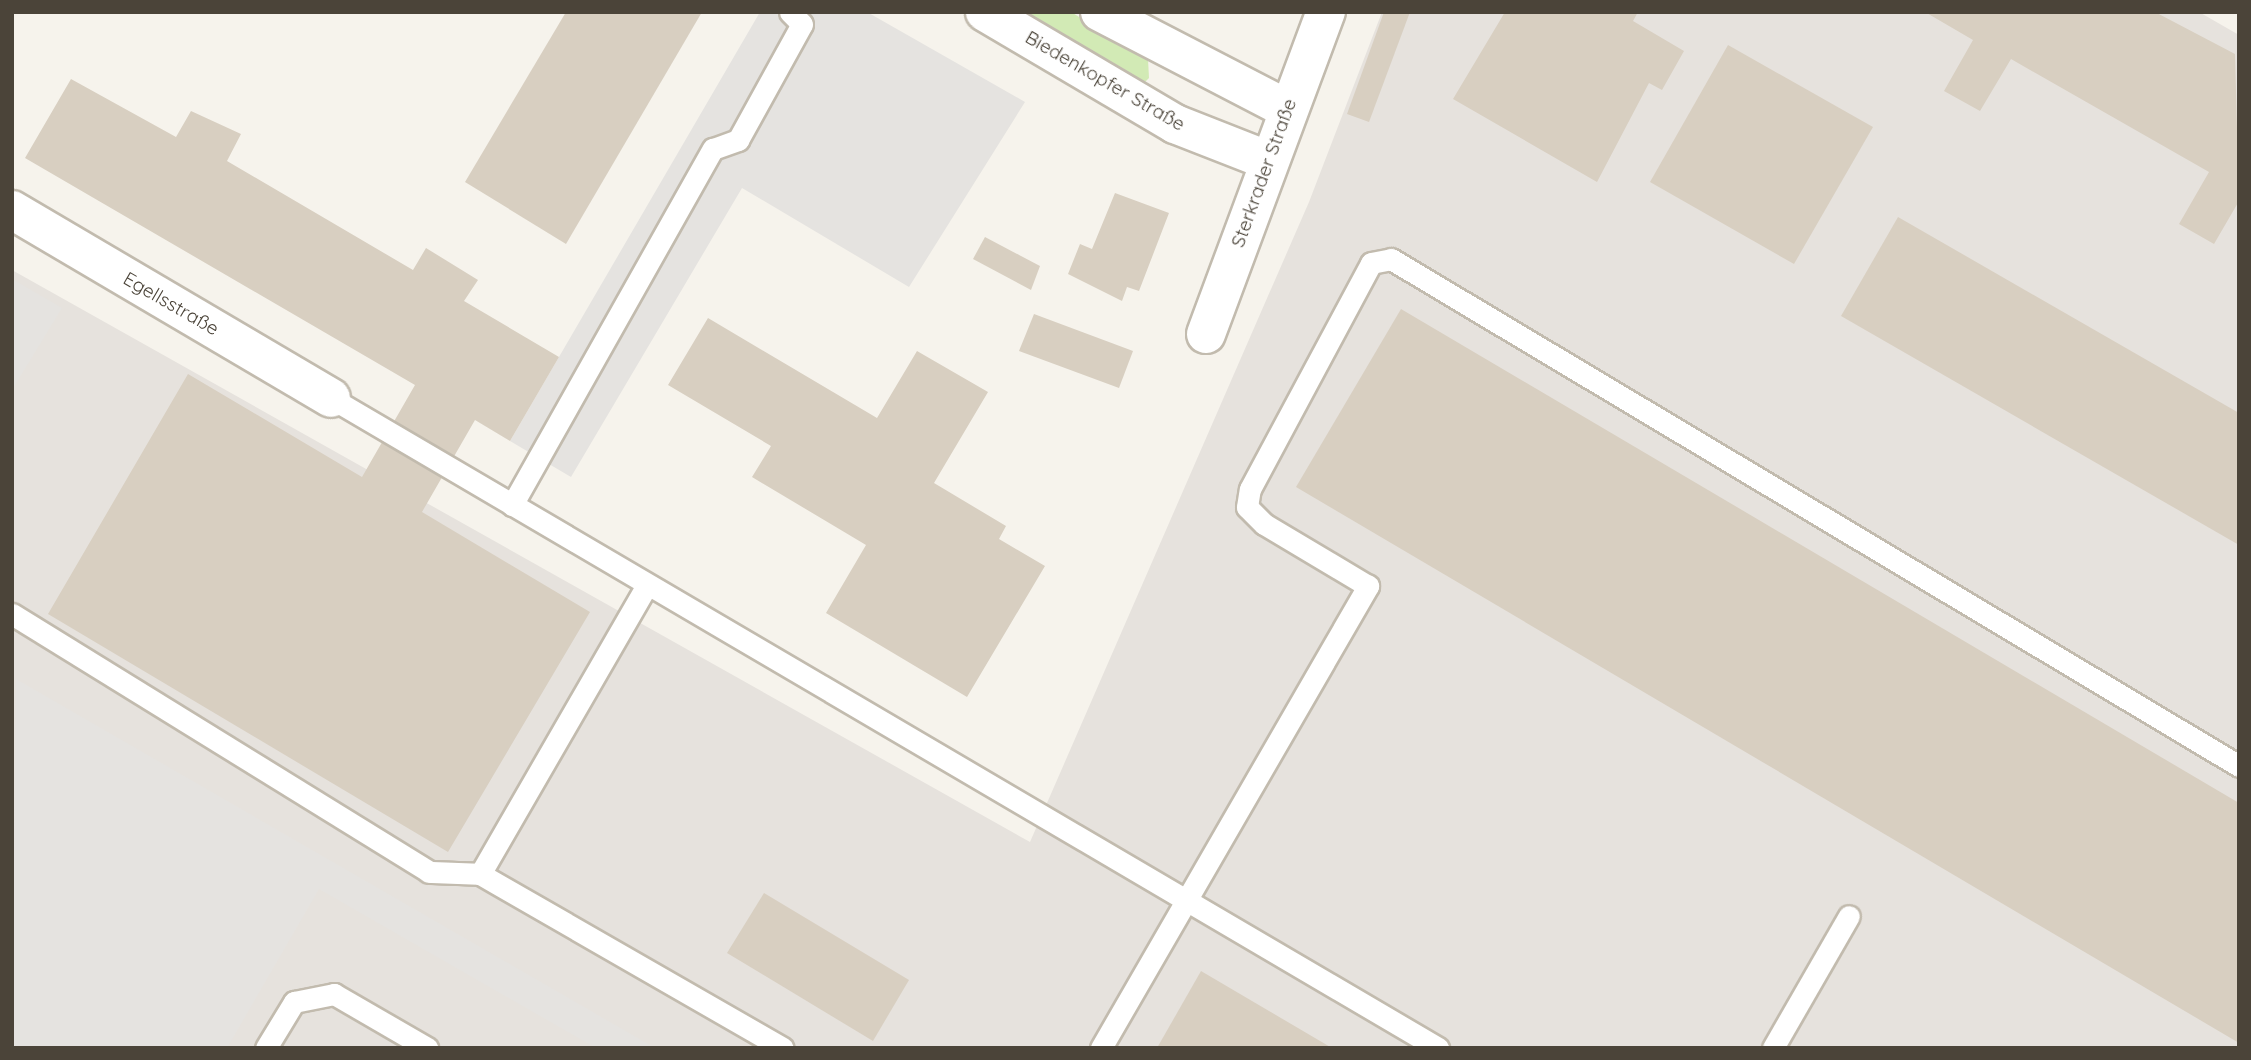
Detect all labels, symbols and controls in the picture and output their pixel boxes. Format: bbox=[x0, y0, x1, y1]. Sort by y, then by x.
street label: Biedenkopfer Straße bbox=[1021, 26, 1189, 136]
street label: Sterkrader Straße bbox=[1227, 96, 1301, 250]
street label: Egellsstraße bbox=[119, 267, 223, 341]

